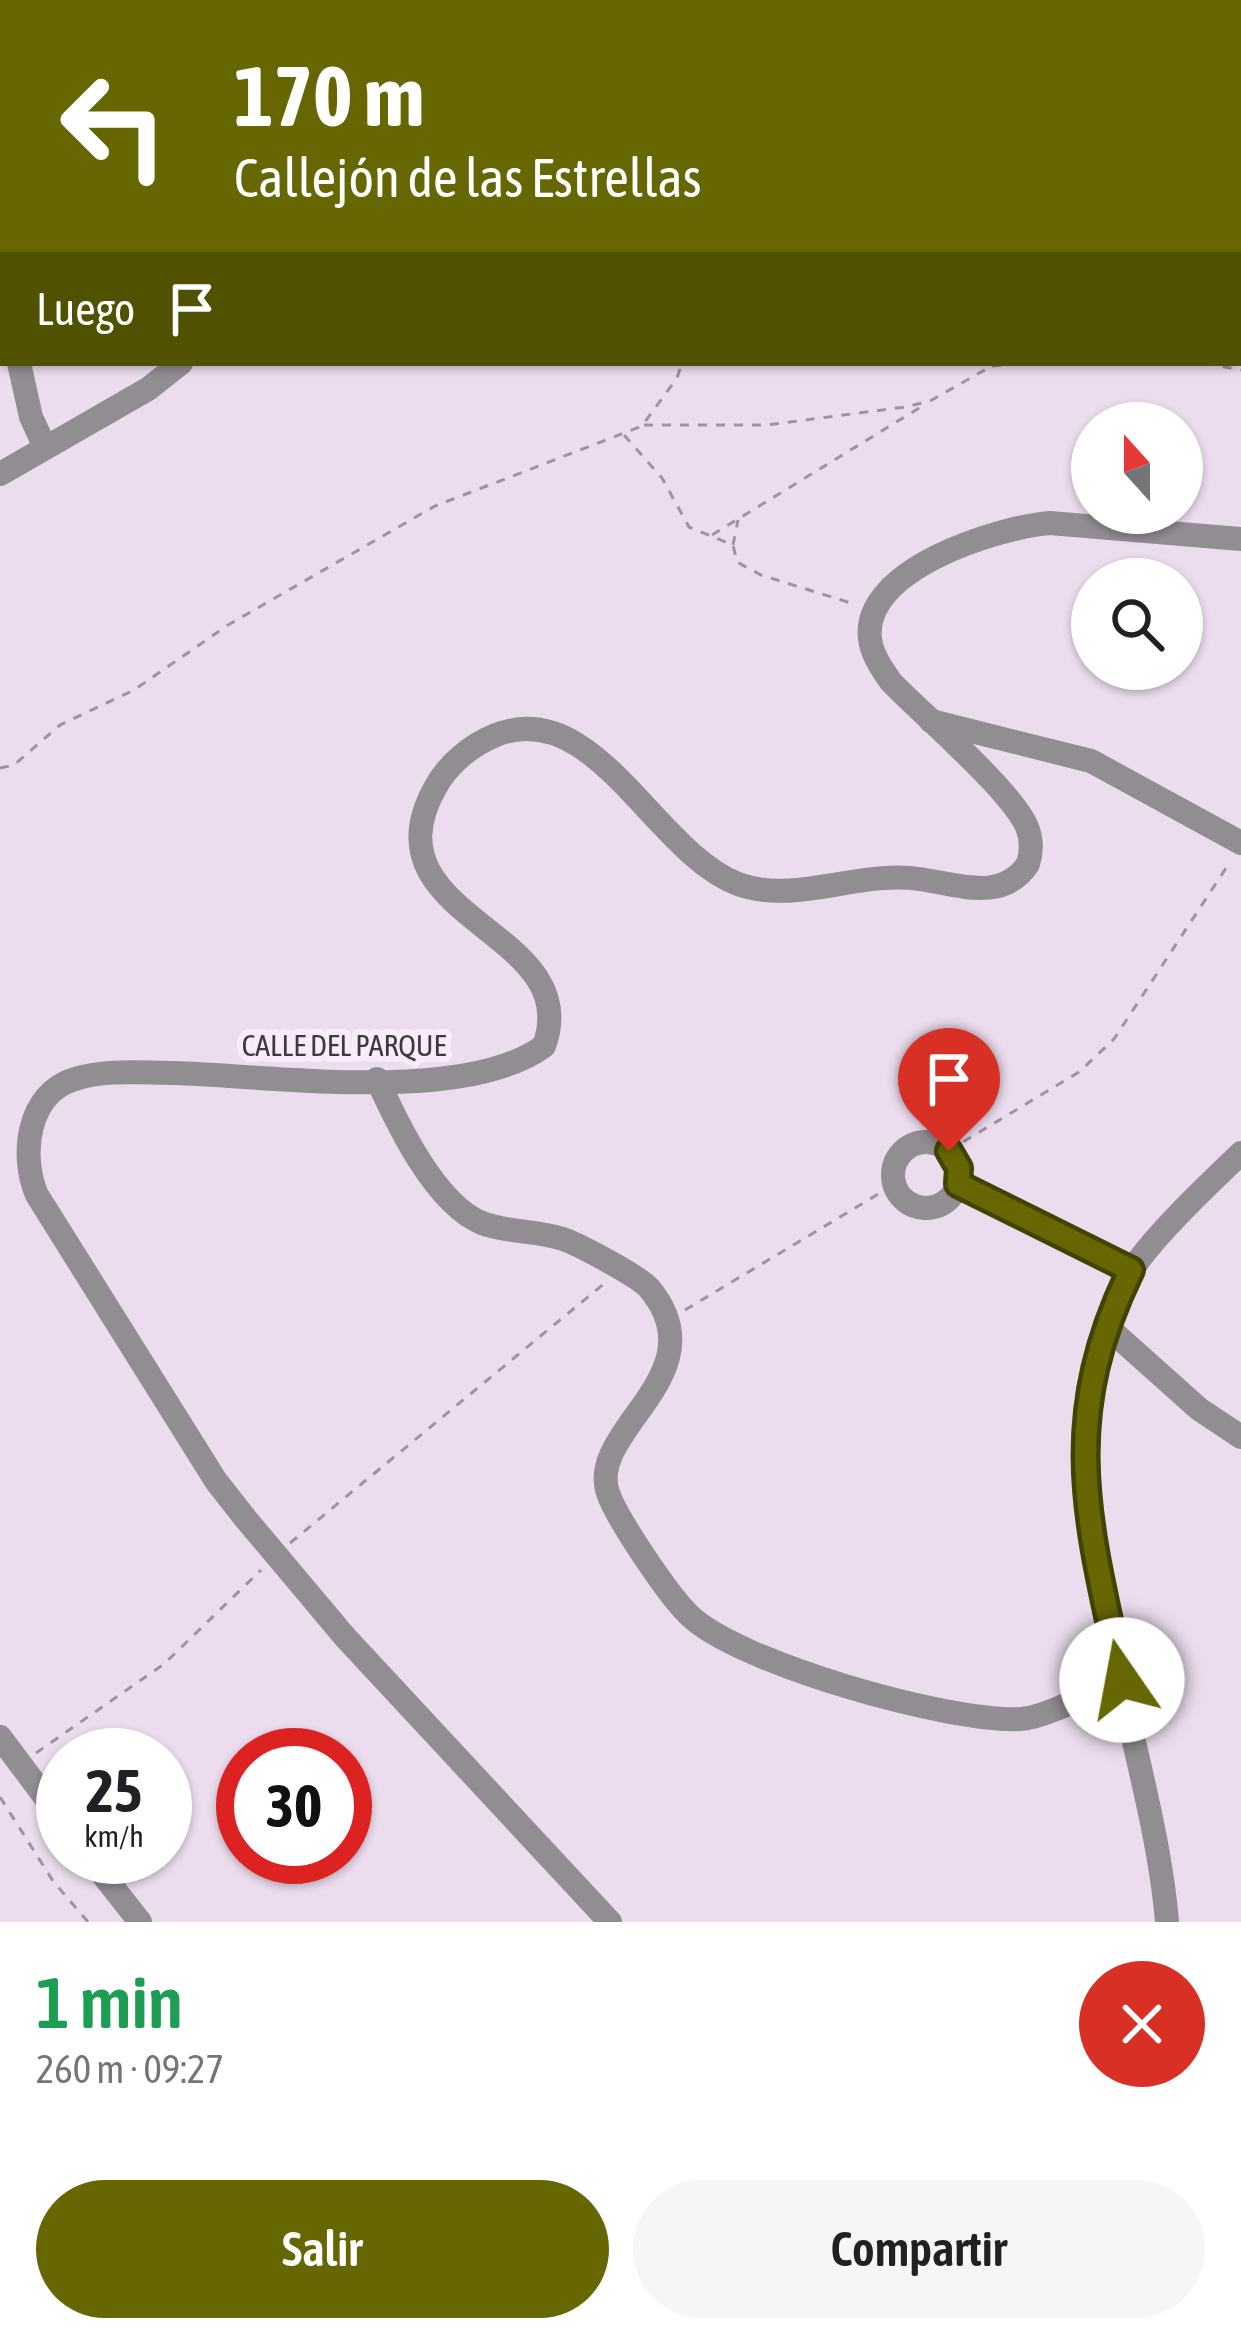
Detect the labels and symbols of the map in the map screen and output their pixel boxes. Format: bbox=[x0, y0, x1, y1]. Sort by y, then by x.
north arrow bbox=[1071, 402, 1203, 534]
street label: CALLE DEL PARQUE bbox=[242, 1028, 446, 1062]
pin bbox=[898, 1028, 1000, 1151]
position arrow bbox=[1059, 1617, 1185, 1743]
speed limit sign: 30 bbox=[216, 1728, 372, 1884]

